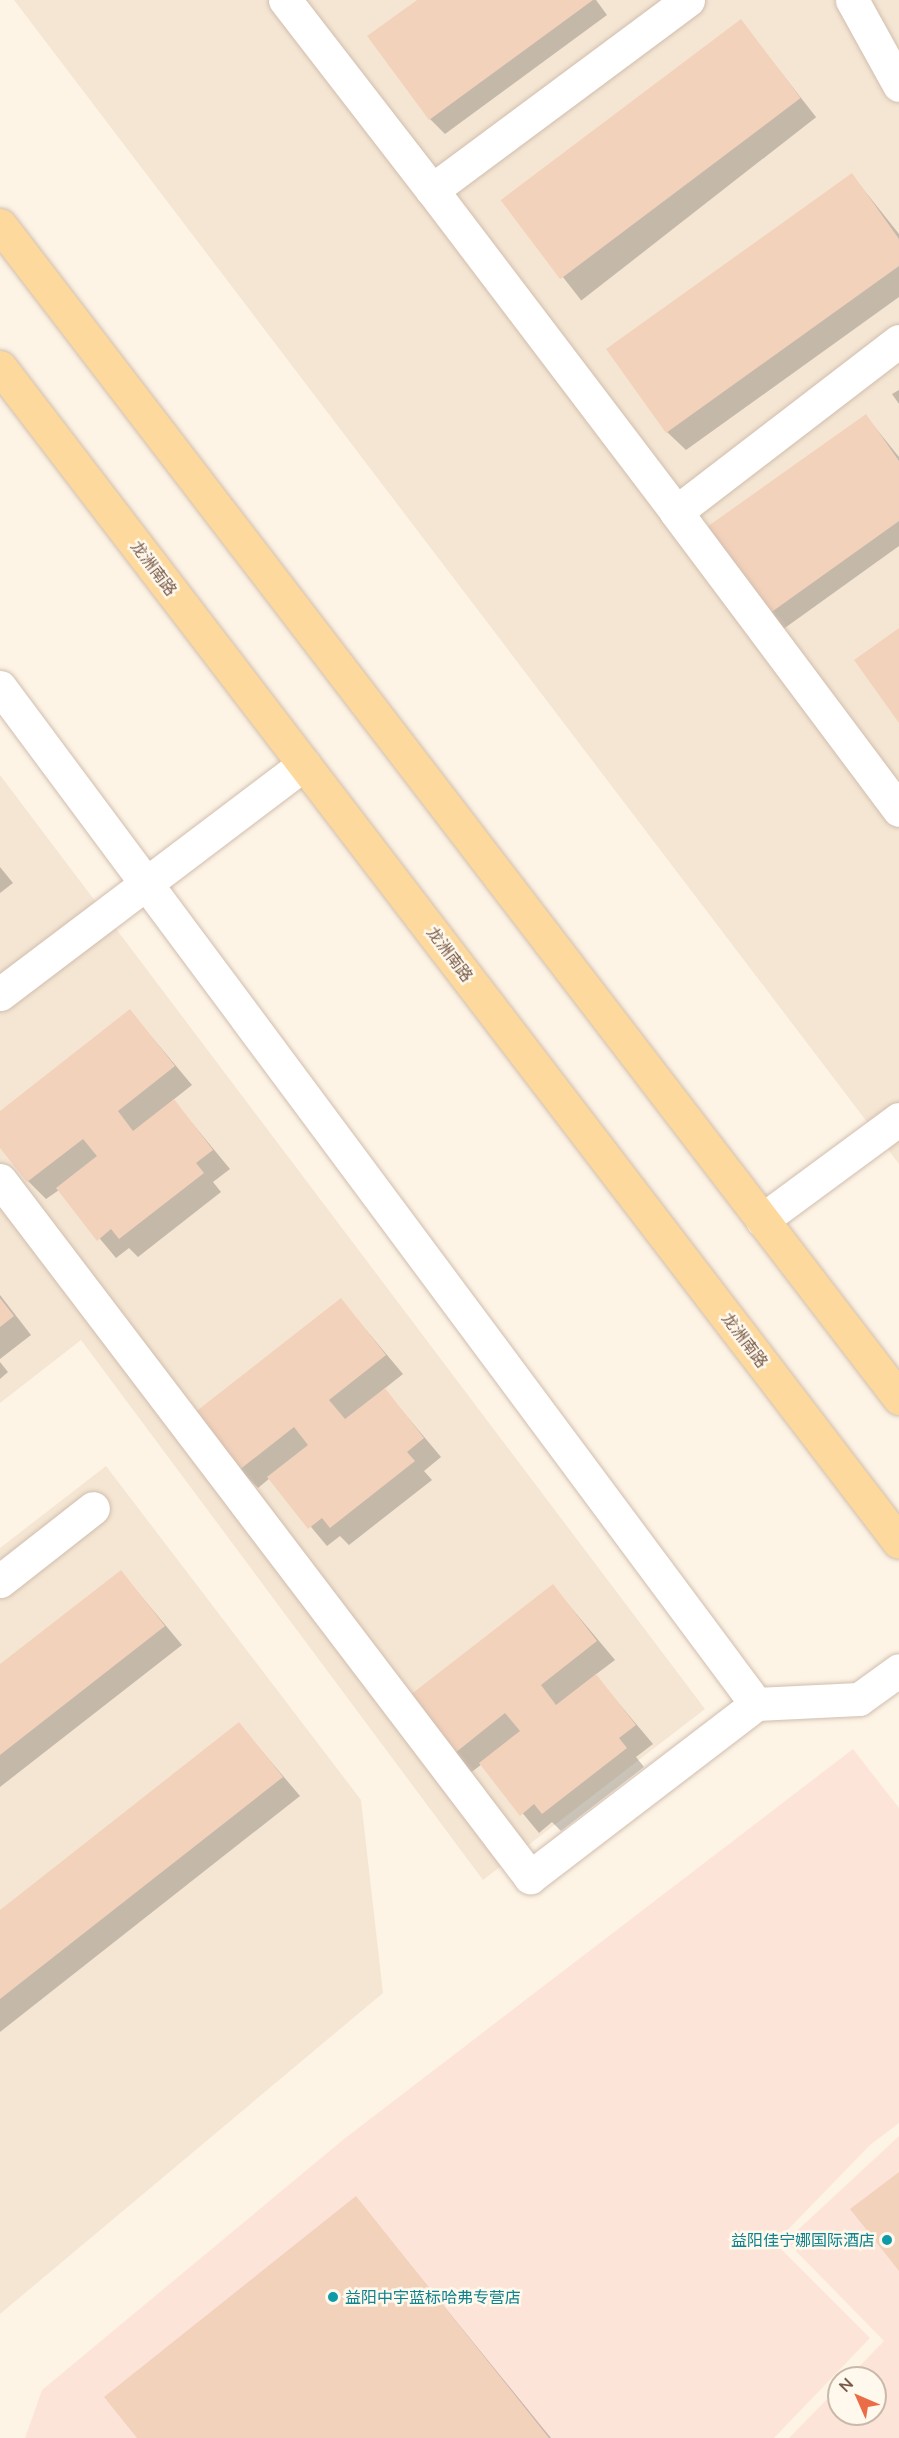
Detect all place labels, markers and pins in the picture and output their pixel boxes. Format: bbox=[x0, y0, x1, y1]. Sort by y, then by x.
place label: 益阳佳宁娜国际酒店 bbox=[731, 2230, 875, 2250]
marker: 益阳佳宁娜国际酒店 bbox=[880, 2233, 894, 2247]
place label: 益阳中宇蓝标哈弗专营店 bbox=[345, 2287, 521, 2307]
marker: 益阳中宇蓝标哈弗专营店 bbox=[326, 2290, 340, 2304]

